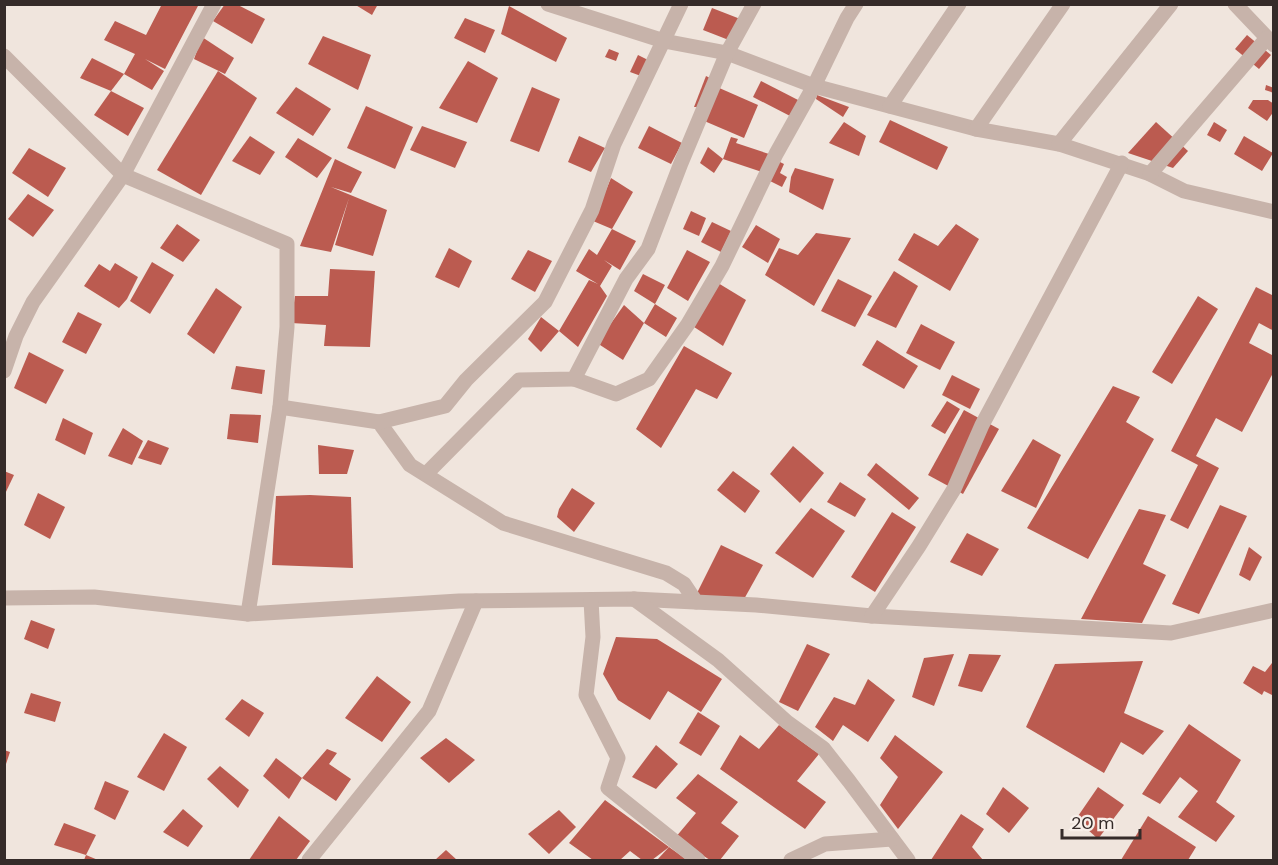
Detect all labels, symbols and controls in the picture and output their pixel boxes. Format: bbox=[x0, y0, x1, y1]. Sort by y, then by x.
scale bar bbox=[1062, 802, 1140, 840]
text: 20 m bbox=[1071, 811, 1114, 835]

